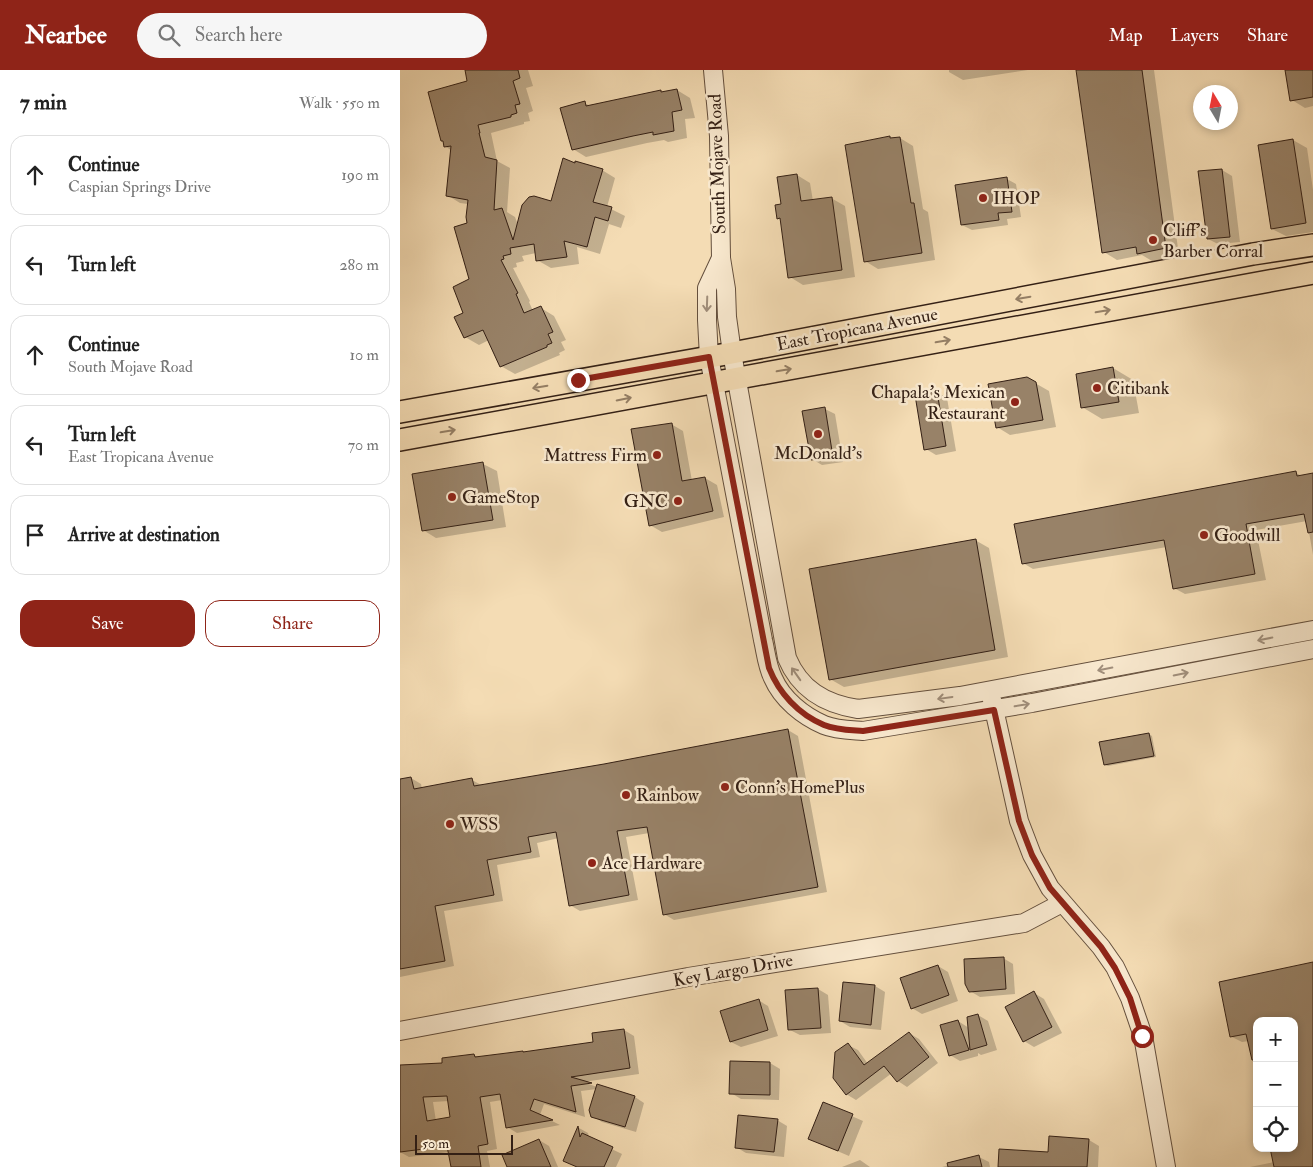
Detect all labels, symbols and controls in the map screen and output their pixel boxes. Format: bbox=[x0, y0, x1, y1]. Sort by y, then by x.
search box bbox=[137, 13, 487, 58]
text: Nearbee bbox=[25, 20, 107, 51]
icon: search bbox=[155, 21, 183, 49]
text: Search here bbox=[195, 23, 282, 47]
text: Map bbox=[1109, 24, 1143, 47]
text: Layers bbox=[1171, 24, 1219, 47]
text: Share bbox=[1247, 24, 1288, 47]
north arrow bbox=[1193, 85, 1238, 130]
text: 7 min bbox=[20, 89, 67, 116]
text: Walk · 550 m bbox=[299, 93, 380, 113]
street label: South Mojave Road bbox=[704, 93, 731, 235]
text: Continue bbox=[68, 153, 139, 177]
icon: ahead bbox=[21, 161, 49, 189]
text: 190 m bbox=[341, 165, 379, 185]
text: Caspian Springs Drive bbox=[68, 177, 211, 197]
place label: IHOP bbox=[993, 187, 1040, 210]
marker: IHOP bbox=[977, 192, 989, 204]
place label: Cliff's Barber Corral bbox=[1163, 219, 1263, 263]
marker: Cliff's Barber Corral bbox=[1147, 234, 1159, 246]
icon: left bbox=[21, 251, 49, 279]
text: Turn left bbox=[68, 253, 136, 277]
text: 280 m bbox=[339, 255, 379, 275]
one-way arrow bbox=[1015, 294, 1031, 303]
one-way arrow bbox=[702, 295, 712, 311]
street label: East Tropicana Avenue bbox=[774, 302, 940, 356]
one-way arrow bbox=[1095, 306, 1111, 316]
text: Continue bbox=[68, 333, 139, 357]
one-way arrow bbox=[935, 335, 951, 345]
icon: ahead bbox=[21, 341, 49, 369]
text: 10 m bbox=[349, 345, 379, 365]
text: South Mojave Road bbox=[68, 357, 193, 377]
one-way arrow bbox=[775, 364, 791, 374]
route end bbox=[567, 369, 590, 392]
place label: Citibank bbox=[1107, 377, 1170, 400]
place label: Chapala's Mexican Restaurant bbox=[871, 381, 1005, 425]
marker: Citibank bbox=[1091, 382, 1103, 394]
one-way arrow bbox=[533, 383, 549, 393]
one-way arrow bbox=[616, 394, 632, 403]
marker: Chapala's Mexican Restaurant bbox=[1009, 396, 1021, 408]
text: Turn left bbox=[68, 423, 136, 447]
one-way arrow bbox=[440, 426, 456, 436]
marker: McDonald's bbox=[812, 428, 824, 440]
icon: left bbox=[21, 431, 49, 459]
text: 70 m bbox=[348, 435, 379, 455]
place label: McDonald's bbox=[774, 442, 862, 465]
place label: Mattress Firm bbox=[544, 444, 647, 467]
text: East Tropicana Avenue bbox=[68, 447, 214, 467]
marker: Mattress Firm bbox=[651, 449, 663, 461]
place label: GameStop bbox=[462, 486, 540, 509]
place label: GNC bbox=[624, 490, 668, 513]
marker: GameStop bbox=[446, 491, 458, 503]
marker: GNC bbox=[672, 495, 684, 507]
icon: arrive bbox=[21, 521, 49, 549]
text: Arrive at destination bbox=[68, 523, 220, 547]
place label: Goodwill bbox=[1214, 524, 1281, 547]
marker: Goodwill bbox=[1198, 529, 1210, 541]
button: Save bbox=[20, 600, 195, 647]
button: Share bbox=[205, 600, 380, 647]
one-way arrow bbox=[1257, 634, 1273, 644]
one-way arrow bbox=[1098, 664, 1114, 674]
one-way arrow bbox=[791, 667, 801, 681]
one-way arrow bbox=[1173, 669, 1189, 678]
one-way arrow bbox=[938, 693, 954, 703]
one-way arrow bbox=[1014, 700, 1030, 710]
place label: Conn's HomePlus bbox=[735, 776, 865, 799]
marker: Conn's HomePlus bbox=[719, 781, 731, 793]
place label: Rainbow bbox=[636, 784, 700, 807]
marker: Rainbow bbox=[620, 789, 632, 801]
place label: WSS bbox=[459, 813, 498, 836]
marker: WSS bbox=[444, 818, 456, 830]
place label: Ace Hardware bbox=[601, 852, 703, 875]
marker: Ace Hardware bbox=[586, 857, 598, 869]
street label: Key Largo Drive bbox=[671, 949, 795, 992]
map controls bbox=[1253, 1017, 1298, 1152]
button: + bbox=[1253, 1017, 1298, 1062]
route start bbox=[1131, 1025, 1154, 1048]
button: − bbox=[1253, 1062, 1298, 1107]
button: locate bbox=[1253, 1107, 1298, 1152]
scale bar bbox=[415, 1132, 512, 1155]
text: 50 m bbox=[422, 1135, 449, 1152]

